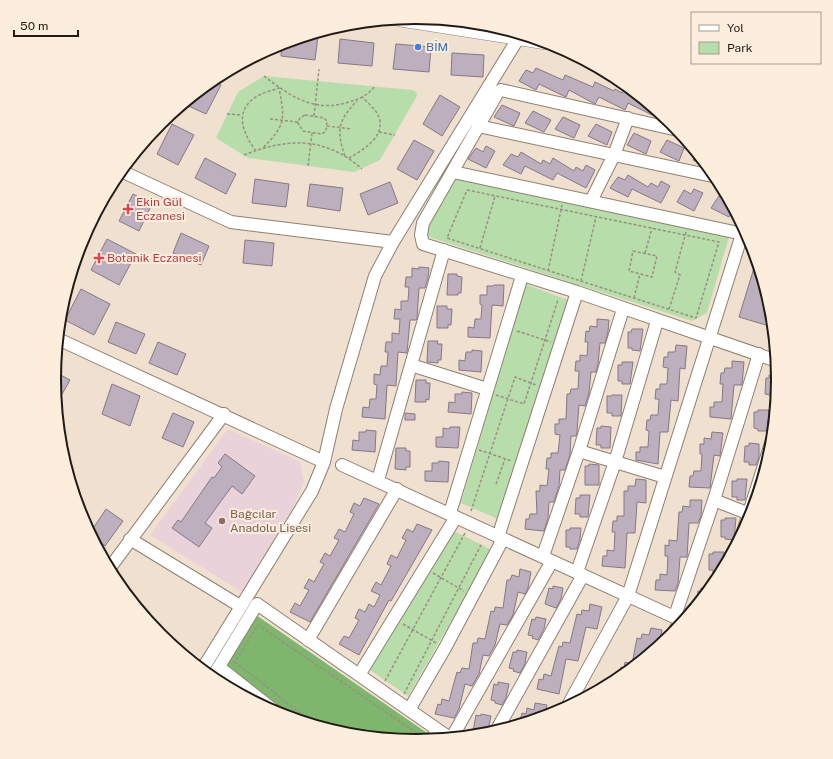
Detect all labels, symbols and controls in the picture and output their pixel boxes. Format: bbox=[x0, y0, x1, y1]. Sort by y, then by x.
scale bar bbox=[14, 12, 78, 38]
legend bbox=[691, 12, 821, 64]
text: 50 m bbox=[20, 19, 48, 33]
text: Yol bbox=[727, 21, 744, 35]
place label: BİM bbox=[426, 40, 448, 54]
text: Park bbox=[727, 41, 753, 55]
marker: BİM bbox=[413, 42, 423, 52]
place label: Ekin Gül Eczanesi bbox=[136, 195, 185, 223]
marker: Ekin Gül Eczanesi bbox=[123, 204, 133, 214]
place label: Botanik Eczanesi bbox=[107, 251, 201, 265]
marker: Botanik Eczanesi bbox=[94, 253, 104, 263]
place label: Bağcılar Anadolu Lisesi bbox=[230, 507, 311, 535]
marker: Bağcılar Anadolu Lisesi bbox=[217, 516, 227, 526]

